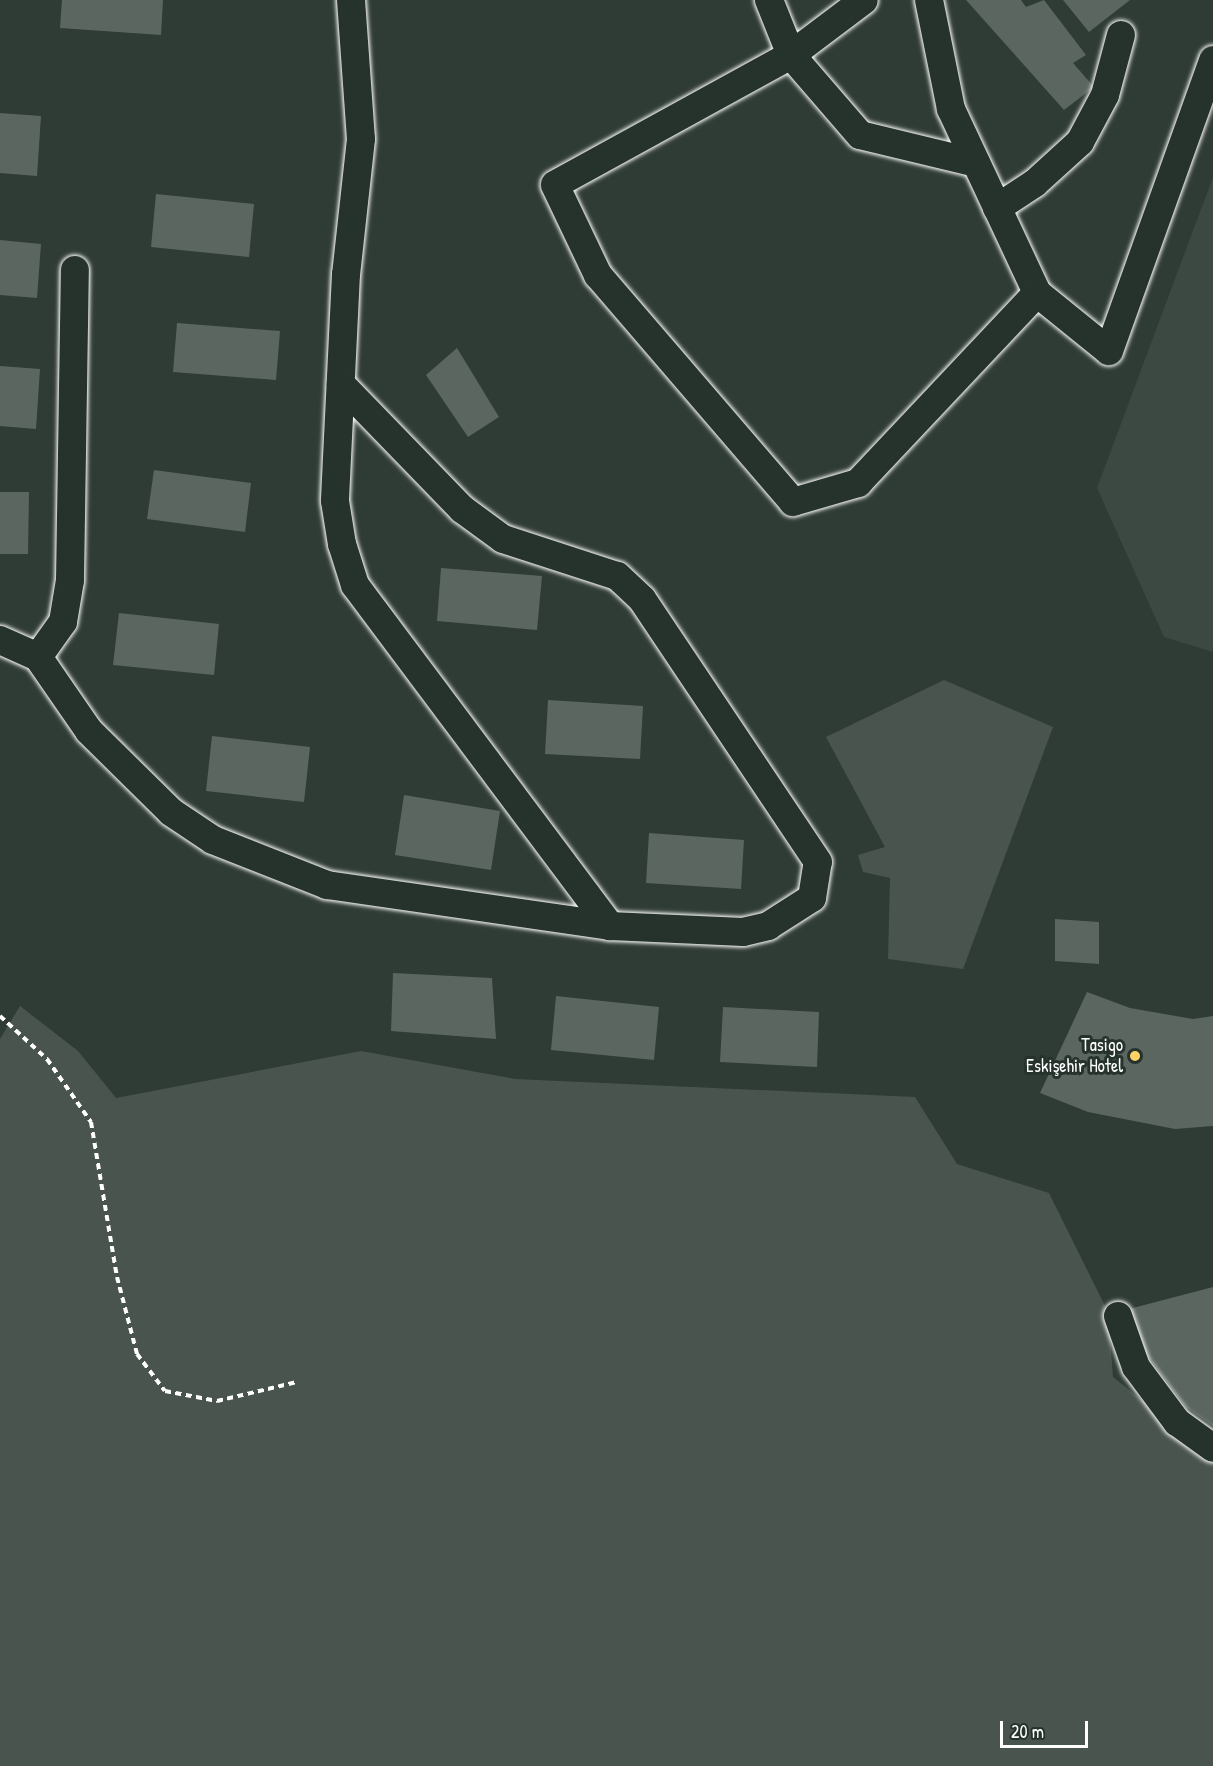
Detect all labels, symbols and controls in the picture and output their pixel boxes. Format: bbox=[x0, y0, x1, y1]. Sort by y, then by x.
place label: Tasigo Eskişehir Hotel bbox=[1026, 1035, 1123, 1078]
marker: Tasigo Eskişehir Hotel bbox=[1128, 1049, 1142, 1063]
scale bar bbox=[1003, 1709, 1092, 1747]
text: 20 m bbox=[1011, 1719, 1044, 1744]

